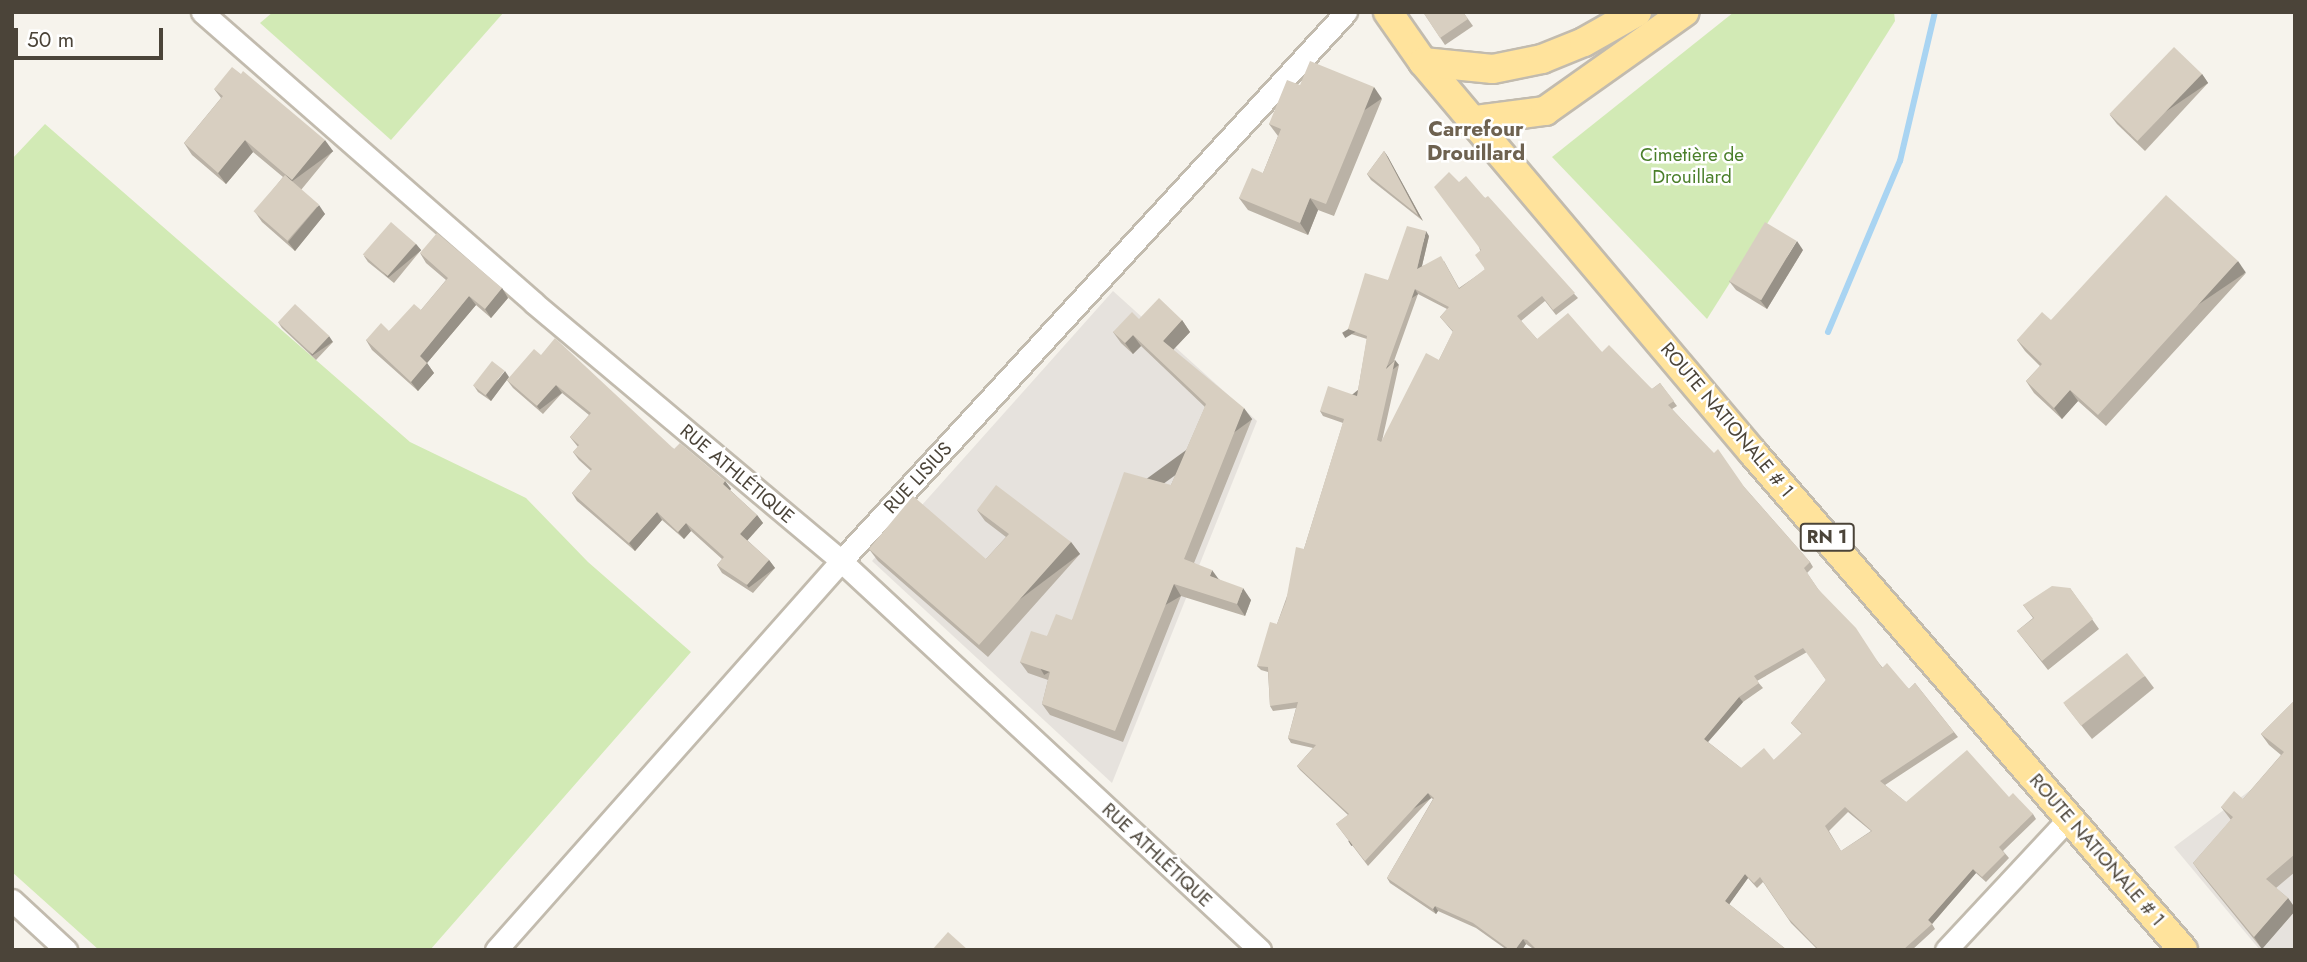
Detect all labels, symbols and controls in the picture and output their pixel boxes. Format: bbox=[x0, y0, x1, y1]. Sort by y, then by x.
scale bar bbox=[18, 14, 166, 58]
text: 50 m bbox=[27, 25, 74, 55]
district label: Carrefour Drouillard bbox=[1427, 116, 1525, 166]
park label: Cimetière de Drouillard bbox=[1640, 144, 1744, 188]
street label: ROUTE NATIONALE # 1 bbox=[1656, 338, 1798, 502]
street label: RUE ATHLÉTIQUE bbox=[675, 420, 799, 528]
street label: RUE LISIUS bbox=[879, 438, 957, 518]
road number: RN 1 bbox=[1799, 522, 1855, 552]
street label: ROUTE NATIONALE # 1 bbox=[2025, 769, 2169, 931]
street label: RUE ATHLÉTIQUE bbox=[1097, 798, 1217, 912]

